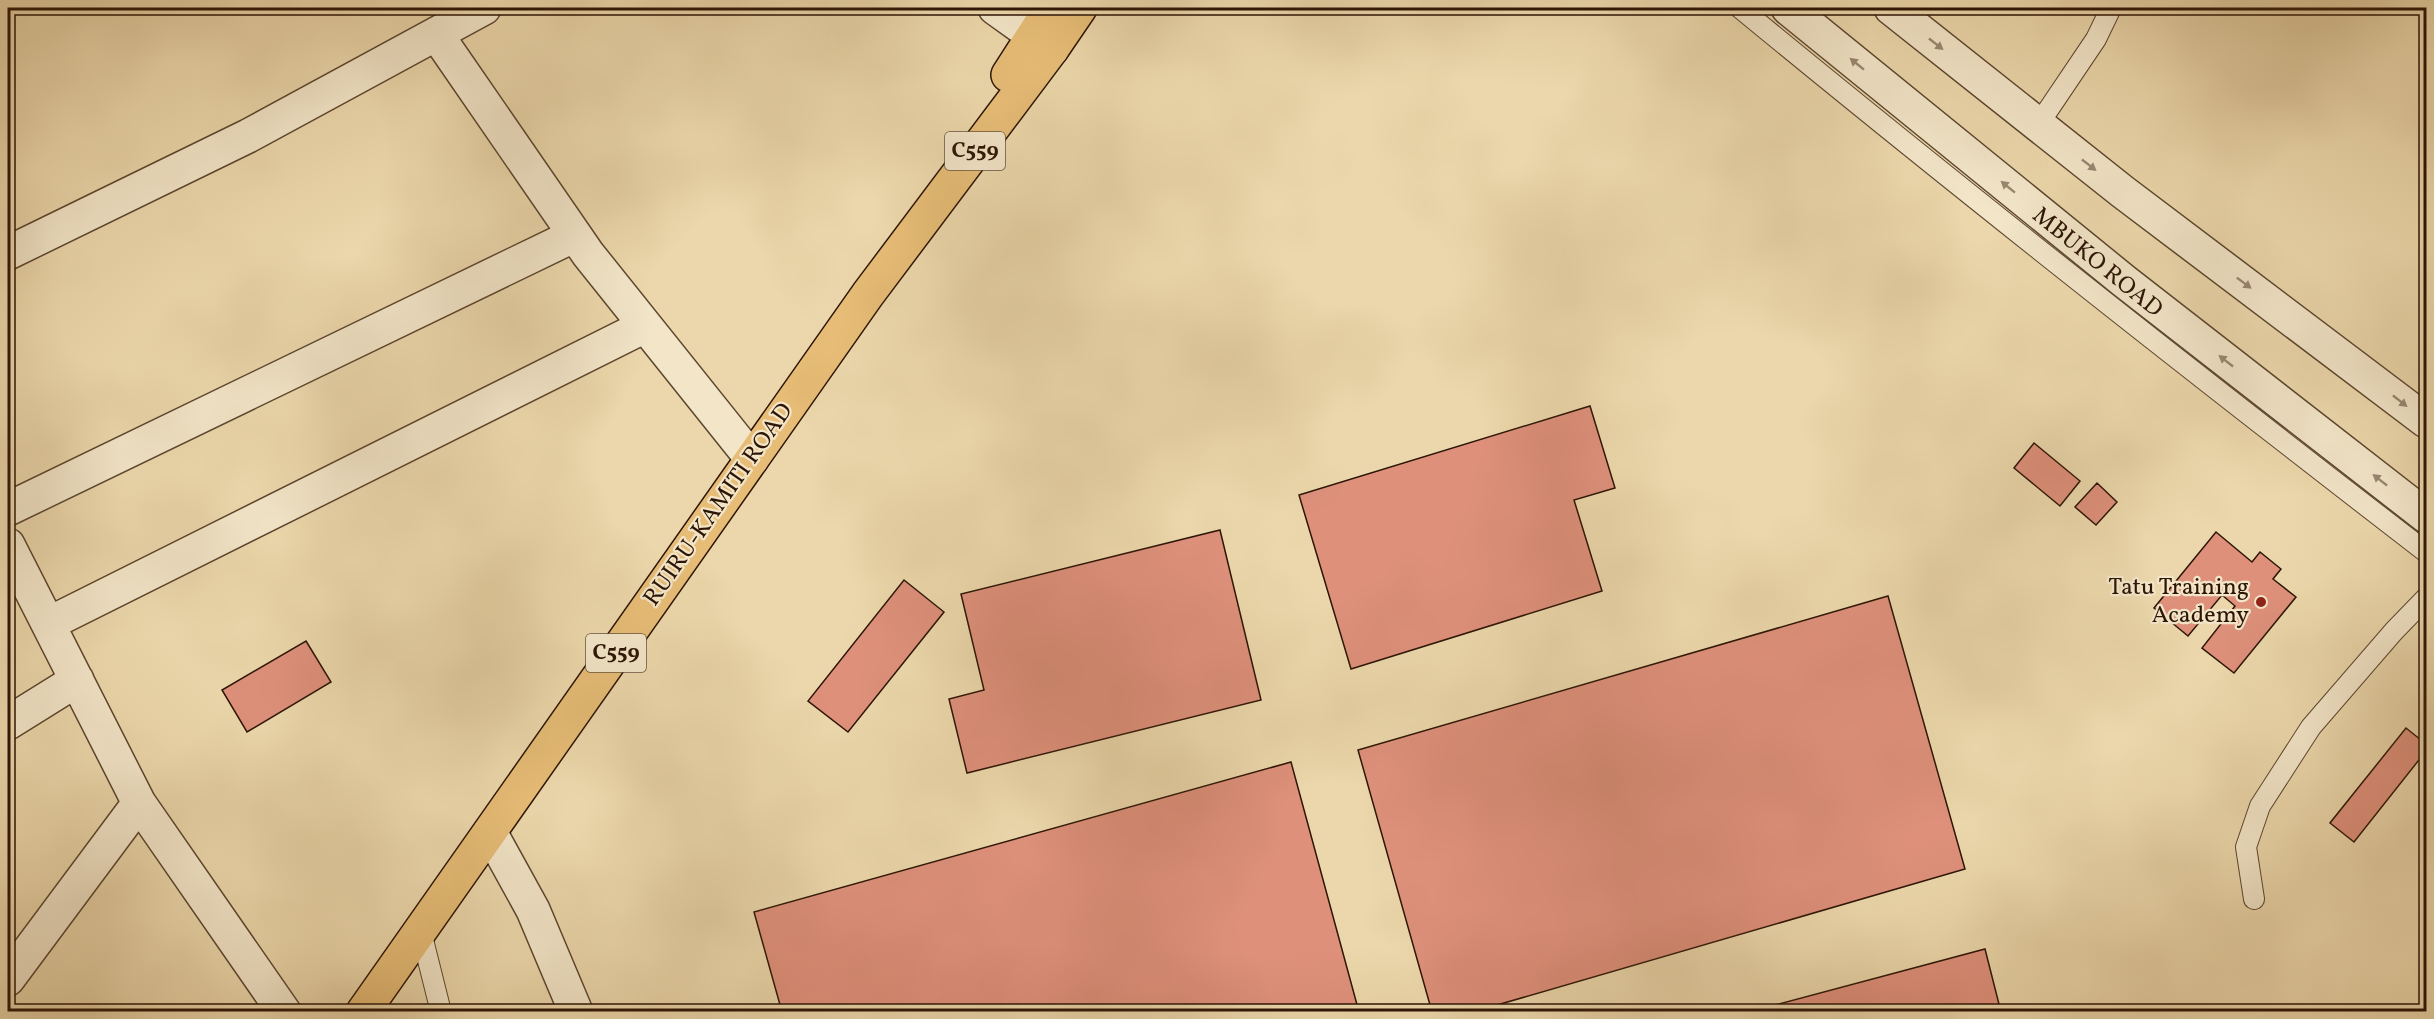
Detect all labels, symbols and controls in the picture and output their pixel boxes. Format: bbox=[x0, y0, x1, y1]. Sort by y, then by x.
one-way arrow bbox=[1929, 37, 1944, 49]
one-way arrow bbox=[1849, 57, 1865, 70]
road number: C559 bbox=[945, 132, 1005, 170]
one-way arrow bbox=[2081, 159, 2097, 172]
one-way arrow bbox=[2001, 181, 2016, 194]
street label: MBUKO ROAD bbox=[2024, 200, 2170, 326]
one-way arrow bbox=[2236, 277, 2252, 289]
one-way arrow bbox=[2219, 355, 2234, 367]
one-way arrow bbox=[2392, 394, 2408, 407]
street label: RUIRU-KAMITI ROAD bbox=[636, 397, 802, 613]
one-way arrow bbox=[2373, 475, 2388, 487]
place label: Tatu Training Academy bbox=[2108, 571, 2249, 633]
marker: Tatu Training Academy bbox=[2254, 595, 2268, 609]
road number: C559 bbox=[586, 634, 646, 672]

